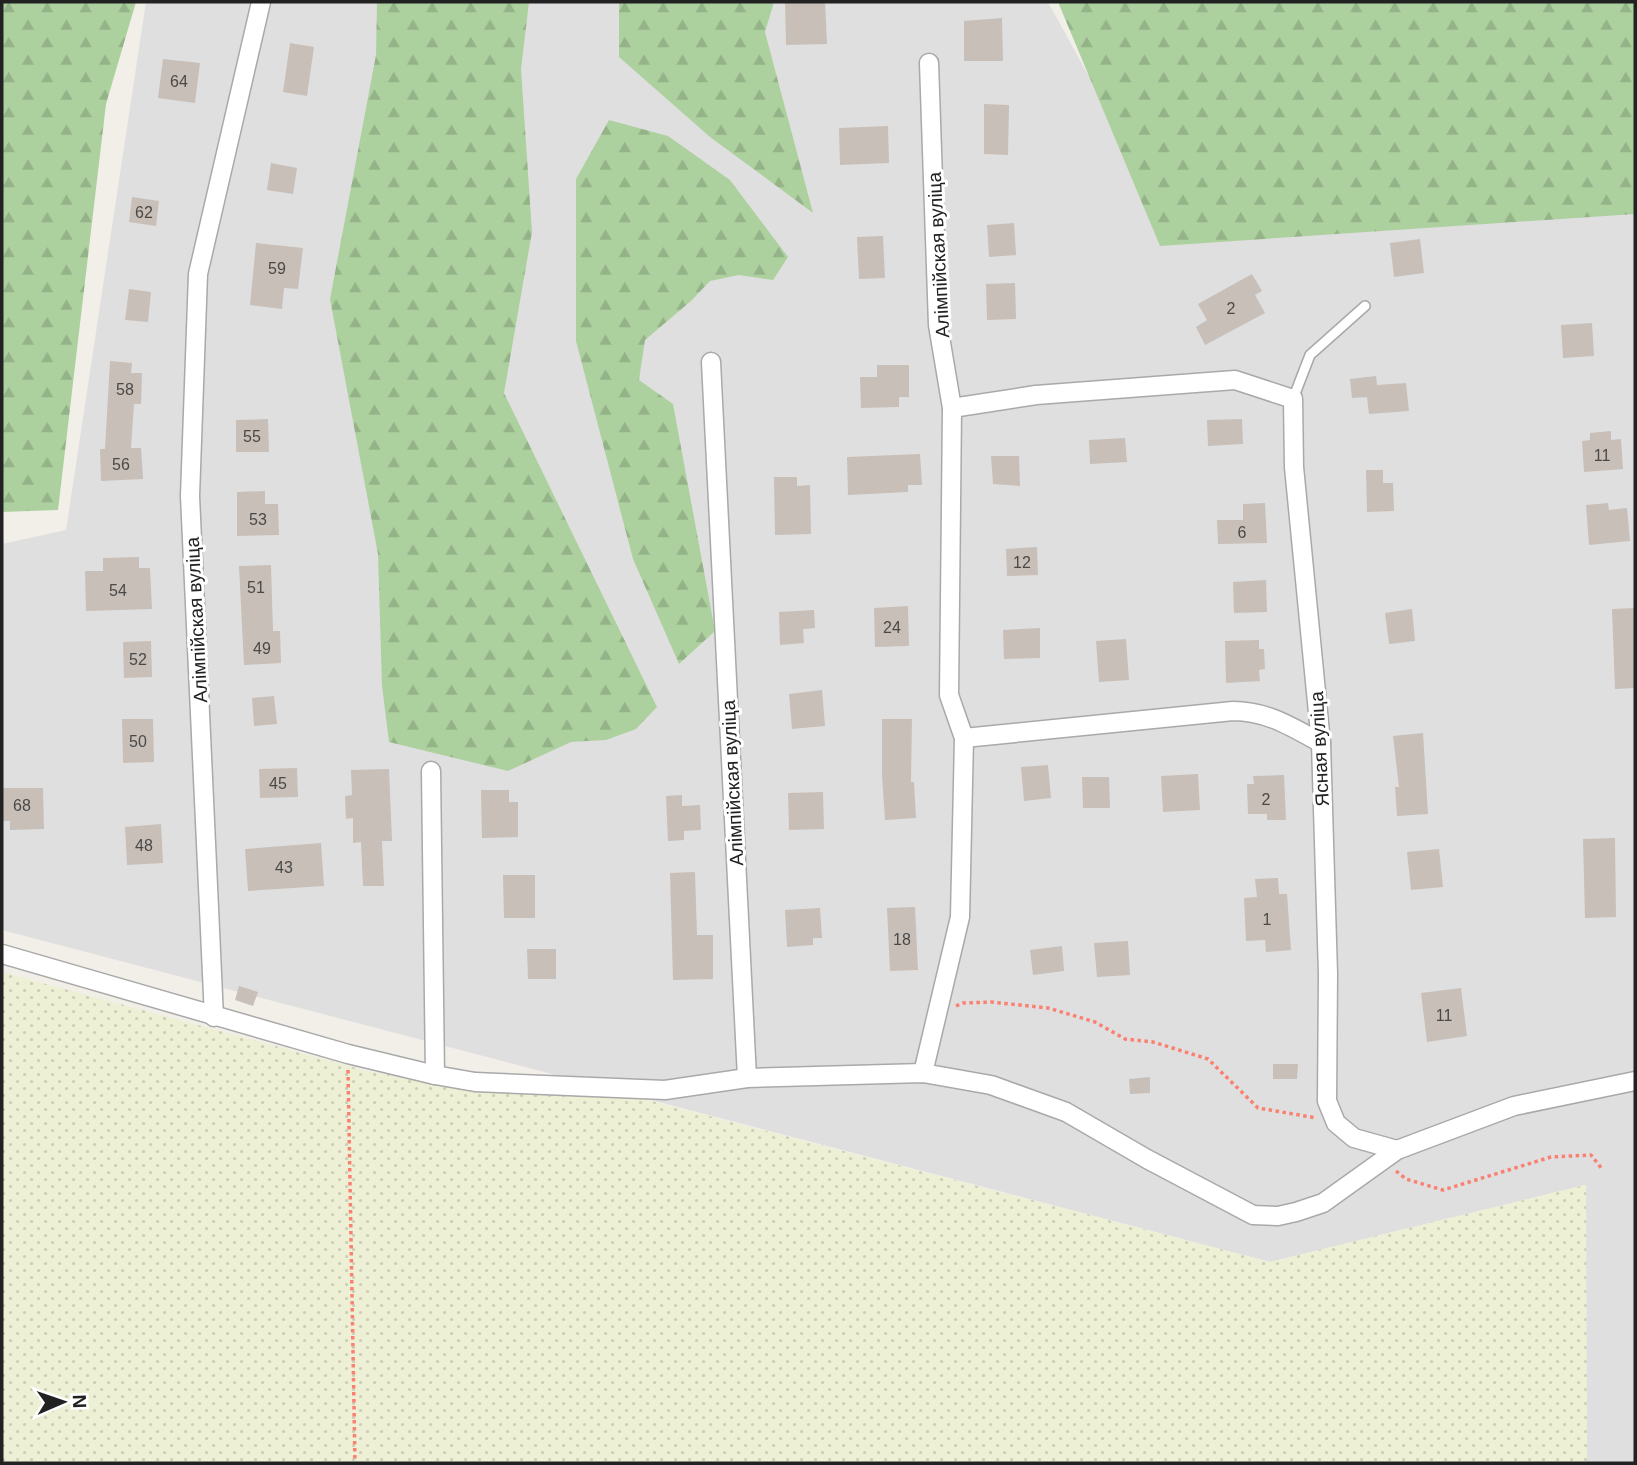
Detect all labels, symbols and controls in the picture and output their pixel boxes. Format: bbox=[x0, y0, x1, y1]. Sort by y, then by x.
house number: 64 bbox=[170, 73, 188, 90]
street label: Алімпійская вуліца bbox=[924, 171, 953, 338]
house number: 62 bbox=[135, 204, 153, 221]
house number: 59 bbox=[268, 260, 286, 277]
house number: 2 bbox=[1227, 300, 1236, 317]
house number: 58 bbox=[116, 381, 134, 398]
house number: 55 bbox=[243, 428, 261, 445]
house number: 11 bbox=[1594, 447, 1610, 464]
house number: 56 bbox=[112, 456, 130, 473]
house number: 53 bbox=[249, 511, 267, 528]
house number: 6 bbox=[1238, 524, 1247, 541]
street label: Алімпійская вуліца bbox=[182, 536, 211, 703]
house number: 12 bbox=[1013, 554, 1031, 571]
house number: 51 bbox=[247, 579, 265, 596]
house number: 54 bbox=[109, 582, 127, 599]
house number: 24 bbox=[883, 619, 901, 636]
house number: 49 bbox=[253, 640, 271, 657]
house number: 52 bbox=[129, 651, 147, 668]
street label: Ясная вуліца bbox=[1306, 690, 1333, 807]
street label: Алімпійская вуліца bbox=[718, 699, 747, 866]
house number: 50 bbox=[129, 733, 147, 750]
house number: 45 bbox=[269, 775, 287, 792]
house number: 2 bbox=[1262, 791, 1271, 808]
house number: 68 bbox=[13, 797, 31, 814]
house number: 48 bbox=[135, 837, 153, 854]
house number: 43 bbox=[275, 859, 293, 876]
house number: 1 bbox=[1263, 911, 1272, 928]
house number: 18 bbox=[893, 931, 911, 948]
house number: 11 bbox=[1436, 1007, 1452, 1024]
north arrow bbox=[28, 1367, 98, 1437]
text: N bbox=[69, 1394, 90, 1409]

